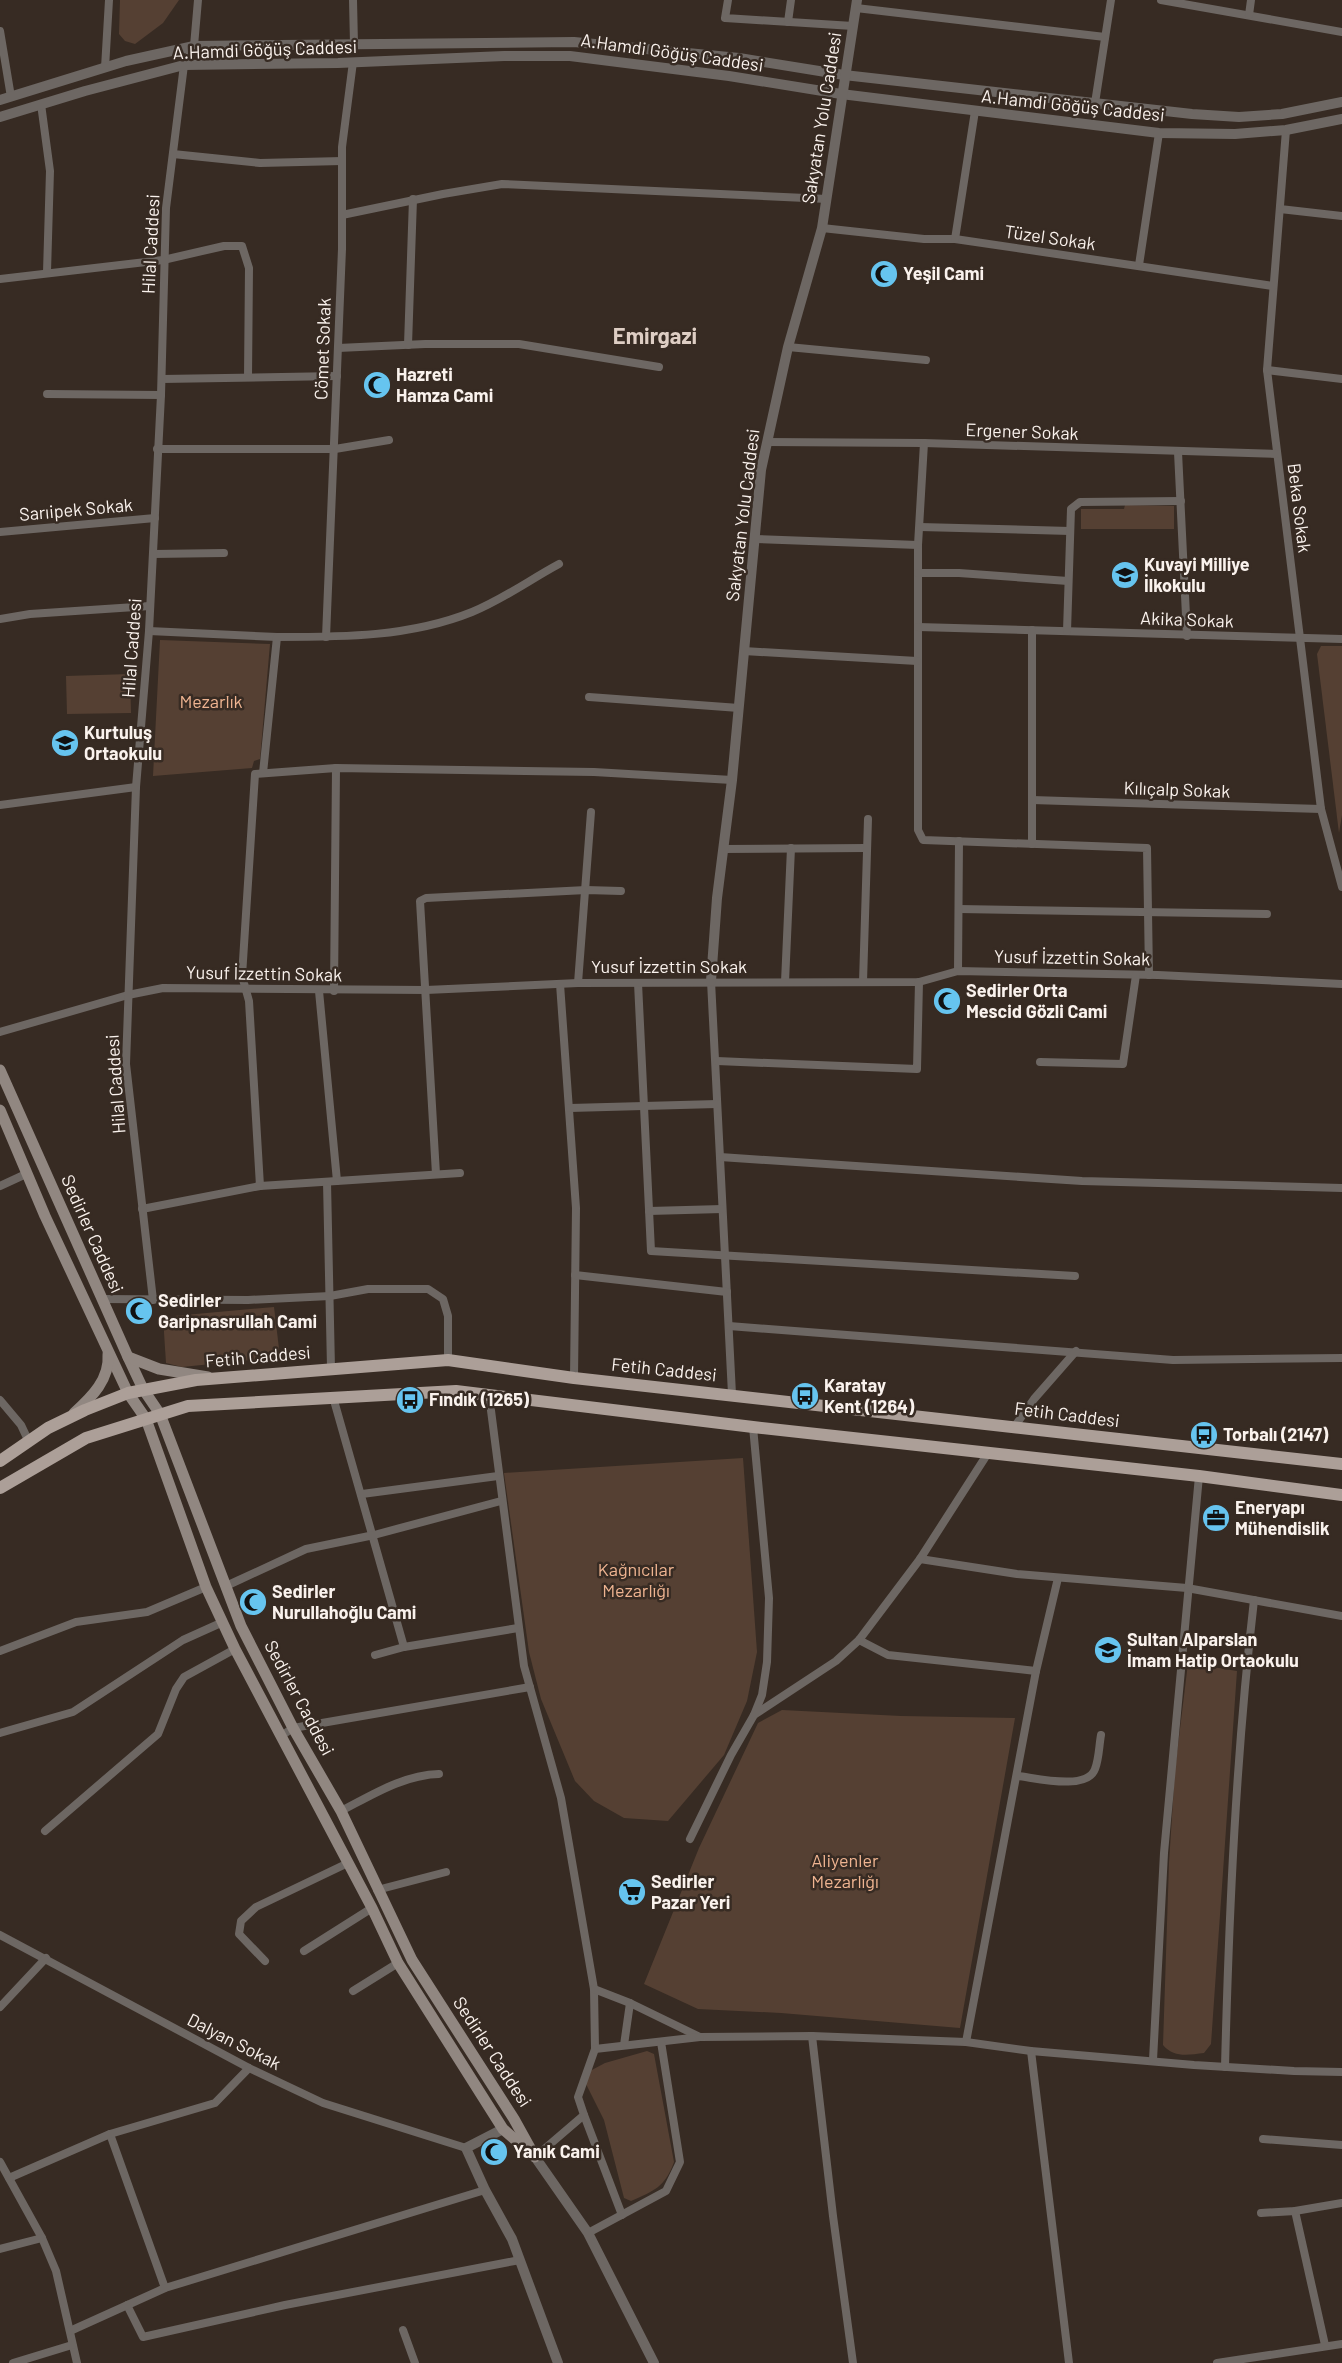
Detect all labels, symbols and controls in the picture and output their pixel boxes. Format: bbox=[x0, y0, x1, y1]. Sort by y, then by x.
street label: A.Hamdi Göğüş Caddesi bbox=[579, 28, 765, 76]
street label: Sakyatan Yolu Caddesi bbox=[797, 30, 845, 205]
street label: A.Hamdi Göğüş Caddesi bbox=[172, 35, 357, 63]
street label: A.Hamdi Göğüş Caddesi bbox=[980, 84, 1166, 126]
street label: Hilal Caddesi bbox=[136, 194, 164, 294]
street label: Tüzel Sokak bbox=[1003, 220, 1097, 254]
mosque icon: Yeşil Cami bbox=[869, 259, 899, 289]
place label: Yeşil Cami bbox=[903, 262, 984, 284]
street label: Cömet Sokak bbox=[309, 297, 335, 400]
district label: Emirgazi bbox=[613, 322, 697, 348]
place label: Hazreti Hamza Cami bbox=[396, 363, 493, 406]
mosque icon: Hazreti Hamza Cami bbox=[362, 370, 392, 400]
street label: Ergener Sokak bbox=[965, 418, 1079, 444]
street label: Sakyatan Yolu Caddesi bbox=[721, 427, 764, 602]
street label: Beka Sokak bbox=[1284, 462, 1316, 554]
street label: Sarıipek Sokak bbox=[18, 493, 134, 525]
place label: Kuvayi Milliye İlkokulu bbox=[1144, 553, 1250, 596]
school or university icon: Kuvayi Milliye İlkokulu bbox=[1110, 560, 1140, 590]
street label: Hilal Caddesi bbox=[117, 597, 145, 698]
street label: Akika Sokak bbox=[1140, 606, 1234, 632]
park label: Mezarlık bbox=[179, 690, 243, 712]
place label: Kurtuluş Ortaokulu bbox=[84, 721, 162, 764]
school or university icon: Kurtuluş Ortaokulu bbox=[50, 728, 80, 758]
street label: Kılıçalp Sokak bbox=[1123, 776, 1231, 802]
street label: Yusuf İzzettin Sokak bbox=[994, 945, 1150, 969]
street label: Yusuf İzzettin Sokak bbox=[591, 955, 747, 977]
street label: Yusuf İzzettin Sokak bbox=[186, 961, 342, 985]
place label: Sedirler Orta Mescid Gözli Cami bbox=[966, 979, 1107, 1022]
mosque icon: Sedirler Orta Mescid Gözli Cami bbox=[932, 986, 962, 1016]
street label: Hilal Caddesi bbox=[101, 1034, 129, 1135]
street label: Sedirler Caddesi bbox=[57, 1171, 129, 1296]
place label: Sedirler Garipnasrullah Cami bbox=[158, 1289, 317, 1332]
mosque icon: Sedirler Garipnasrullah Cami bbox=[124, 1296, 154, 1326]
street label: Fetih Caddesi bbox=[204, 1340, 312, 1372]
street label: Fetih Caddesi bbox=[610, 1353, 718, 1385]
place label: Karatay Kent (1264) bbox=[824, 1374, 915, 1417]
bus stop icon: Karatay Kent (1264) bbox=[790, 1381, 820, 1411]
bus stop icon: Fındık (1265) bbox=[395, 1385, 425, 1415]
place label: Fındık (1265) bbox=[429, 1388, 530, 1410]
street label: Fetih Caddesi bbox=[1013, 1397, 1121, 1431]
bus stop icon: Torbalı (2147) bbox=[1189, 1420, 1219, 1450]
place label: Torbalı (2147) bbox=[1223, 1423, 1329, 1445]
place label: Eneryapı Mühendislik bbox=[1235, 1496, 1330, 1539]
office icon: Eneryapı Mühendislik bbox=[1201, 1503, 1231, 1533]
park label: Kağnıcılar Mezarlığı bbox=[598, 1558, 675, 1601]
place label: Sedirler Nurullahoğlu Cami bbox=[272, 1580, 416, 1623]
mosque icon: Sedirler Nurullahoğlu Cami bbox=[238, 1587, 268, 1617]
place label: Sultan Alparslan İmam Hatip Ortaokulu bbox=[1127, 1628, 1299, 1671]
school or university icon: Sultan Alparslan İmam Hatip Ortaokulu bbox=[1093, 1635, 1123, 1665]
street label: Sedirler Caddesi bbox=[260, 1636, 339, 1759]
park label: Aliyenler Mezarlığı bbox=[811, 1849, 879, 1892]
place label: Sedirler Pazar Yeri bbox=[651, 1870, 730, 1913]
supermarket icon: Sedirler Pazar Yeri bbox=[617, 1877, 647, 1907]
street label: Sedirler Caddesi bbox=[449, 1992, 537, 2111]
street label: Dalyan Sokak bbox=[184, 2008, 285, 2074]
mosque icon: Yanık Cami bbox=[479, 2137, 509, 2167]
place label: Yanık Cami bbox=[513, 2140, 600, 2162]

